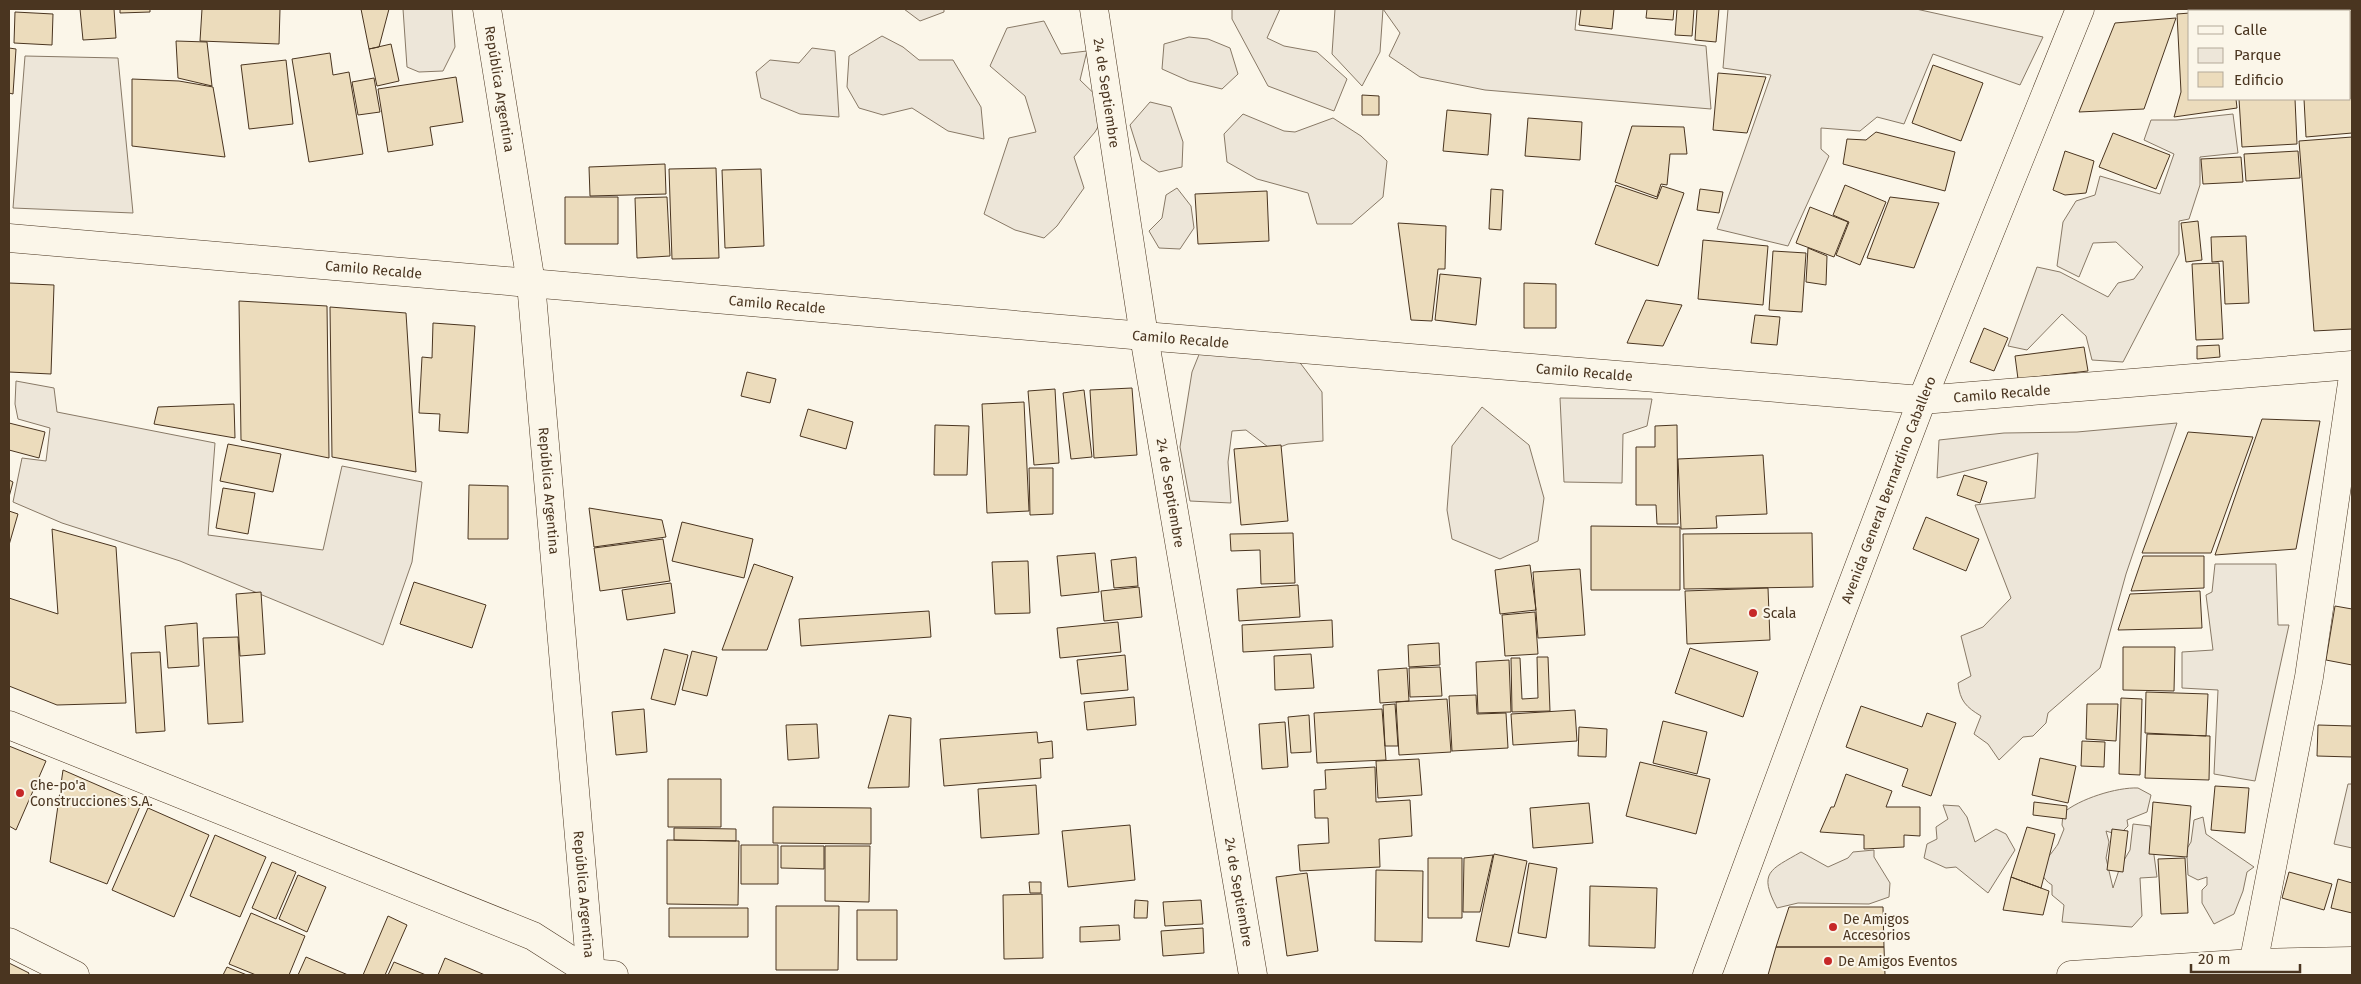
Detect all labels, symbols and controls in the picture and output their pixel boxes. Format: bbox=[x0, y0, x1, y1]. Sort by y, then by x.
legend bbox=[2188, 10, 2351, 100]
text: Calle bbox=[2234, 21, 2267, 39]
street label: República Argentina bbox=[481, 25, 518, 153]
street label: 24 de Septiembre bbox=[1090, 37, 1124, 149]
text: Parque bbox=[2234, 46, 2281, 64]
text: Edificio bbox=[2234, 71, 2284, 89]
street label: Camilo Recalde bbox=[324, 257, 423, 282]
street label: Camilo Recalde bbox=[728, 292, 826, 317]
street label: Camilo Recalde bbox=[1131, 327, 1230, 351]
street label: Camilo Recalde bbox=[1535, 360, 1633, 385]
street label: Avenida General Bernardino Caballero bbox=[1837, 374, 1939, 606]
street label: Camilo Recalde bbox=[1953, 381, 2051, 406]
street label: República Argentina bbox=[535, 426, 563, 555]
street label: 24 de Septiembre bbox=[1153, 437, 1188, 549]
place label: Scala bbox=[1763, 605, 1796, 622]
marker: Scala bbox=[1747, 607, 1759, 619]
place label: Che-po'a Construcciones S.A. bbox=[30, 777, 153, 810]
marker: Che-po'a Construcciones S.A. bbox=[14, 787, 26, 799]
street label: República Argentina bbox=[570, 830, 598, 959]
street label: 24 de Septiembre bbox=[1221, 836, 1257, 948]
place label: De Amigos Accesorios bbox=[1843, 911, 1911, 944]
marker: De Amigos Accesorios bbox=[1827, 921, 1839, 933]
scale bar bbox=[2191, 942, 2300, 974]
text: 20 m bbox=[2198, 950, 2231, 968]
place label: De Amigos Eventos bbox=[1838, 953, 1958, 970]
marker: De Amigos Eventos bbox=[1822, 955, 1834, 967]

